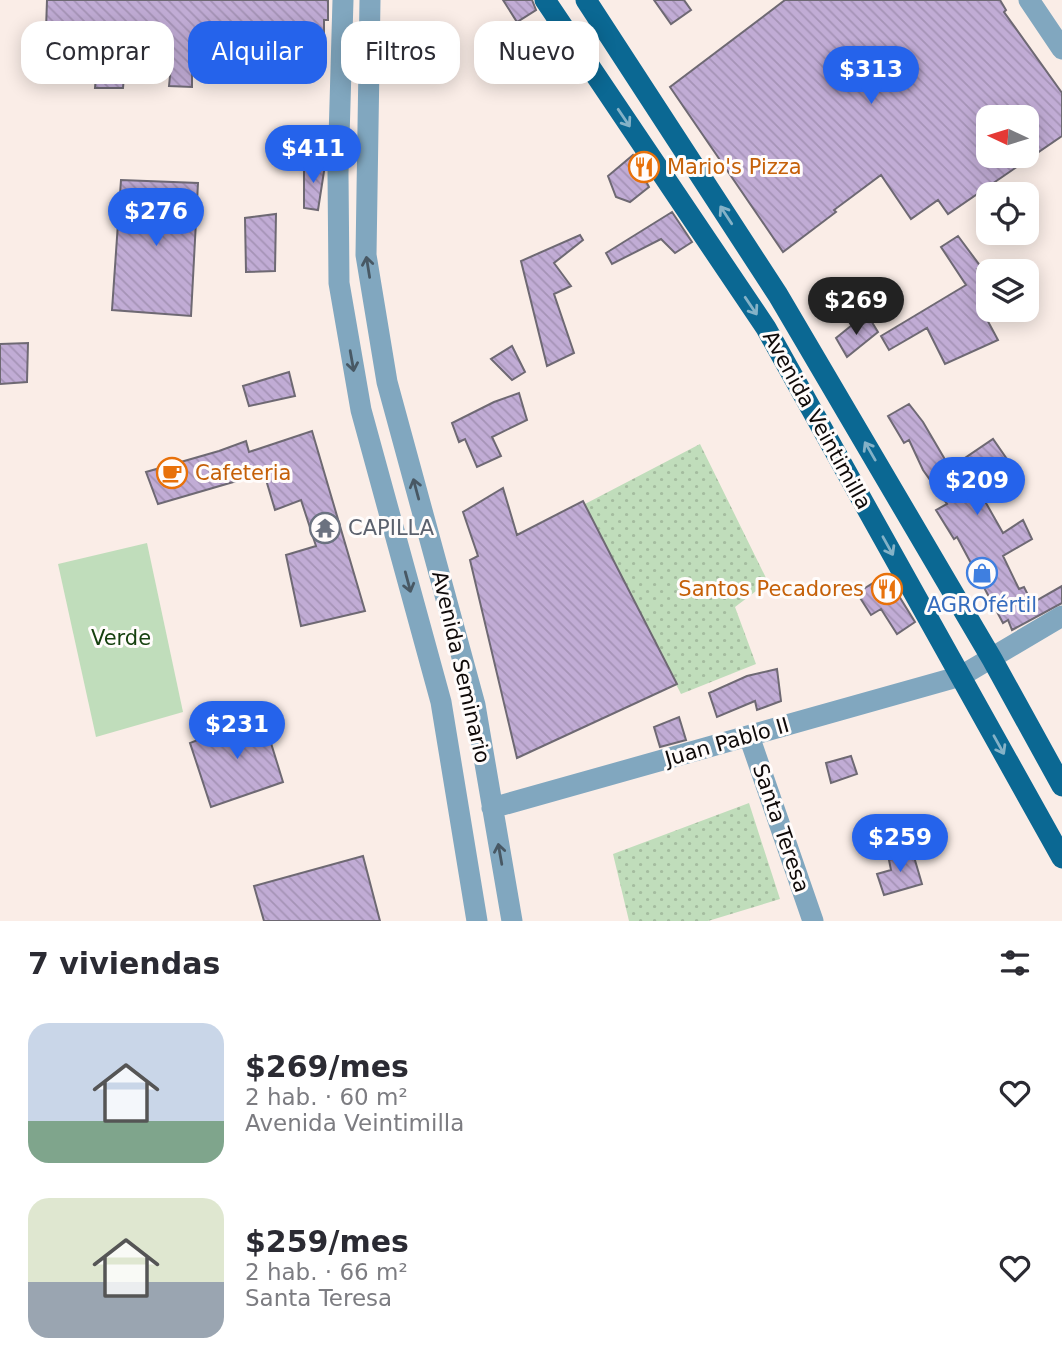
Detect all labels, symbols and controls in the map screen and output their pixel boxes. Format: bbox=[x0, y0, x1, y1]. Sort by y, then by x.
chip: Comprar bbox=[21, 21, 174, 84]
chip: Alquilar bbox=[188, 21, 327, 84]
chip: Filtros bbox=[341, 21, 460, 84]
chip: Nuevo bbox=[474, 21, 599, 84]
pin: $313 bbox=[830, 46, 912, 106]
text: $313 bbox=[839, 56, 903, 82]
north arrow bbox=[976, 105, 1040, 168]
map controls bbox=[976, 105, 1039, 322]
one-way arrow bbox=[617, 107, 631, 127]
pin: $411 bbox=[272, 125, 354, 185]
text: $411 bbox=[281, 135, 345, 161]
restaurant icon: Mario's Pizza bbox=[627, 150, 661, 184]
place label: Mario's Pizza bbox=[667, 155, 802, 179]
button: locate bbox=[976, 182, 1039, 245]
pin: $276 bbox=[115, 188, 197, 248]
text: $276 bbox=[124, 198, 188, 224]
one-way arrow bbox=[719, 206, 733, 225]
one-way arrow bbox=[361, 256, 374, 279]
button: layers bbox=[976, 259, 1039, 322]
pin: $269 bbox=[815, 278, 897, 337]
text: $269 bbox=[824, 287, 888, 313]
one-way arrow bbox=[744, 296, 758, 315]
street label: Avenida Veintimilla bbox=[758, 327, 876, 513]
one-way arrow bbox=[346, 349, 359, 372]
one-way arrow bbox=[863, 441, 877, 461]
cafe icon: Cafeteria bbox=[155, 456, 189, 490]
pin: $209 bbox=[936, 458, 1018, 517]
place label: Cafeteria bbox=[195, 461, 291, 485]
text: $209 bbox=[945, 467, 1009, 493]
one-way arrow bbox=[409, 478, 422, 501]
temple icon: CAPILLA bbox=[308, 511, 342, 545]
place label: CAPILLA bbox=[348, 516, 435, 540]
one-way arrow bbox=[882, 535, 895, 556]
shop icon: AGROfértil bbox=[965, 556, 999, 590]
street label: Avenida Seminario bbox=[427, 569, 495, 765]
one-way arrow bbox=[402, 570, 415, 592]
restaurant icon: Santos Pecadores bbox=[870, 572, 904, 606]
place label: Santos Pecadores bbox=[678, 577, 864, 601]
place label: AGROfértil bbox=[927, 593, 1037, 617]
park label: Verde bbox=[91, 626, 151, 650]
pin: $231 bbox=[196, 702, 278, 761]
text: $231 bbox=[205, 711, 269, 737]
street label: Juan Pablo II bbox=[660, 713, 792, 772]
one-way arrow bbox=[992, 734, 1006, 754]
street label: Santa Teresa bbox=[748, 761, 814, 895]
pin: $259 bbox=[859, 814, 941, 874]
text: $259 bbox=[868, 824, 932, 850]
one-way arrow bbox=[493, 843, 506, 866]
icon: filters bbox=[996, 944, 1034, 982]
text: 7 viviendas bbox=[28, 946, 220, 981]
text: $269/mes bbox=[245, 1049, 409, 1084]
icon: home bbox=[84, 1051, 168, 1135]
icon: heart bbox=[996, 1074, 1034, 1112]
text: 2 hab. · 60 m² bbox=[245, 1084, 408, 1110]
text: Avenida Veintimilla bbox=[245, 1110, 464, 1136]
text: $259/mes bbox=[245, 1224, 409, 1259]
icon: home bbox=[84, 1226, 168, 1310]
icon: heart bbox=[996, 1249, 1034, 1287]
text: 2 hab. · 66 m² bbox=[245, 1259, 408, 1285]
text: Santa Teresa bbox=[245, 1285, 392, 1311]

